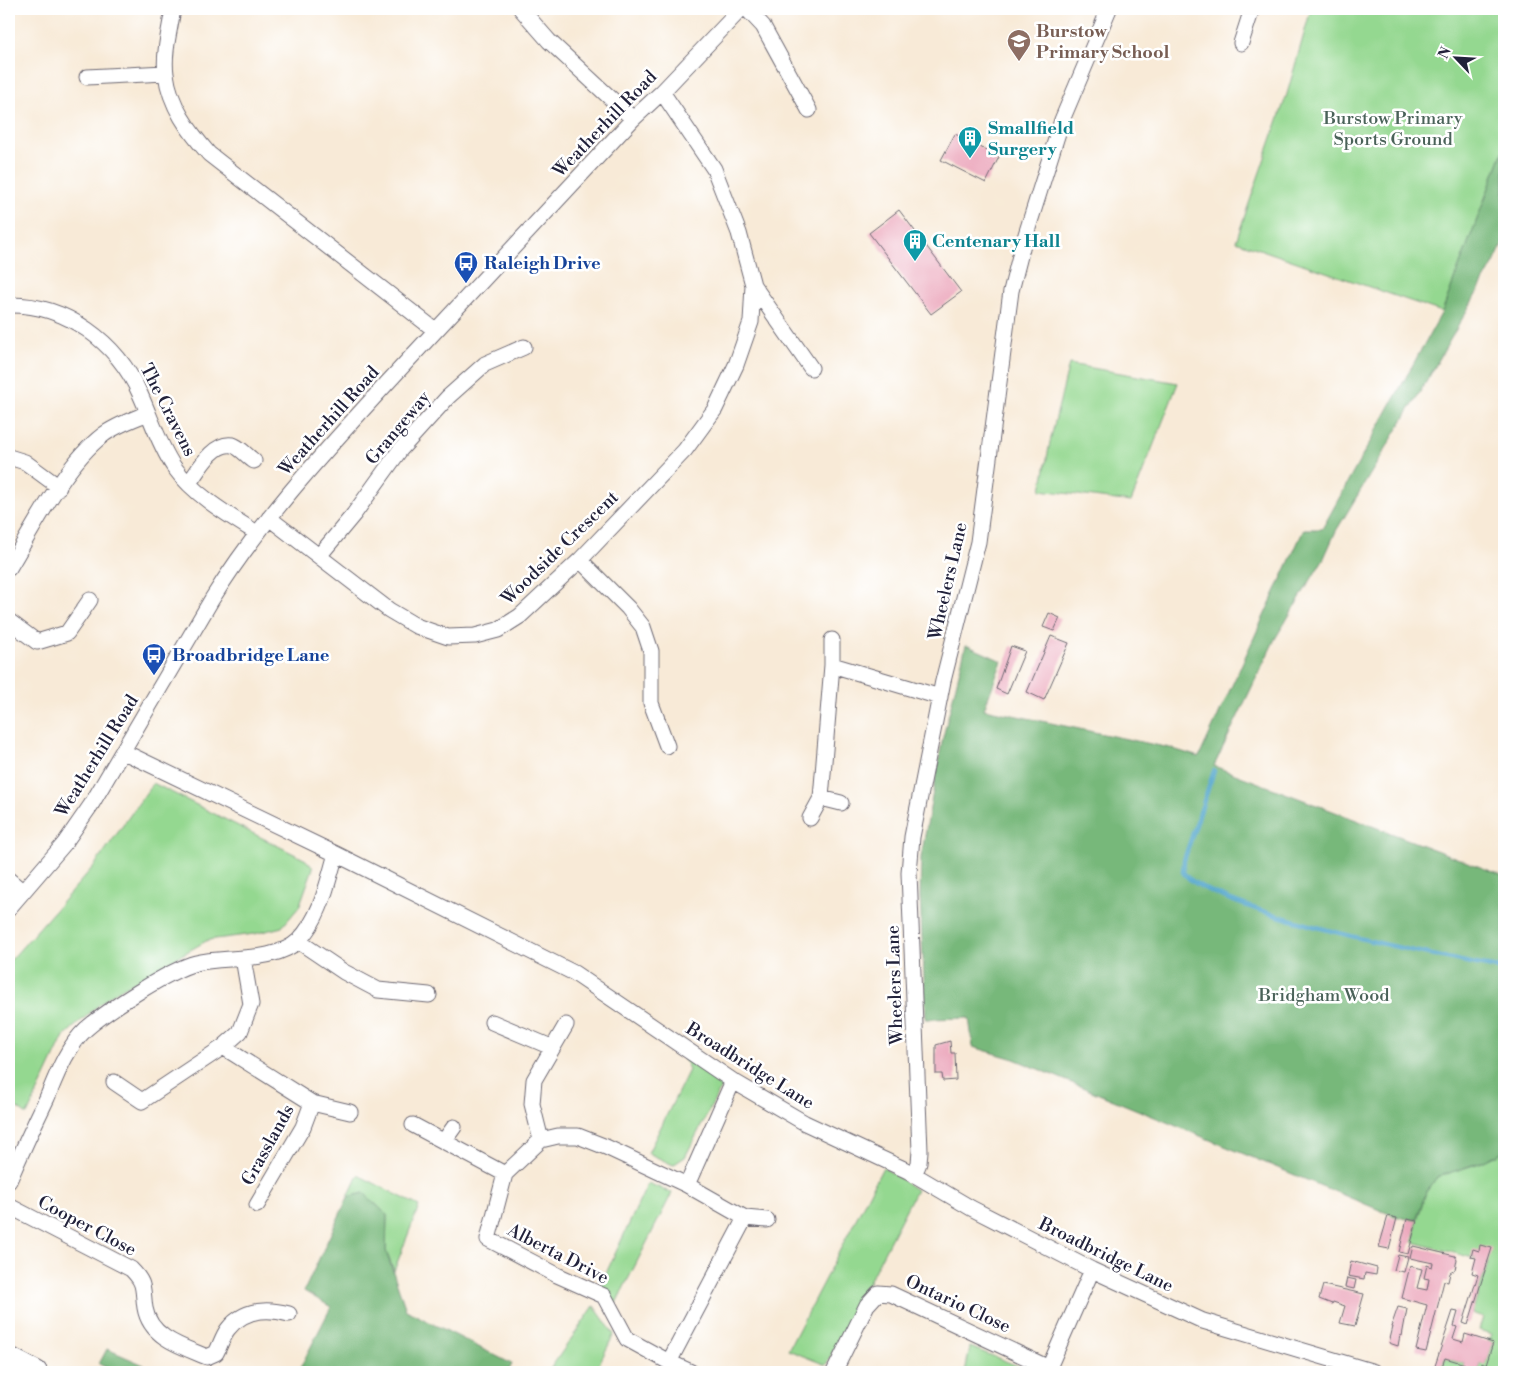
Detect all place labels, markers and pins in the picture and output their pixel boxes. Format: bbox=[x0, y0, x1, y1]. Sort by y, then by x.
place label: Burstow Primary School bbox=[1036, 20, 1170, 64]
school or university icon: Burstow Primary School bbox=[1006, 28, 1032, 62]
place label: Smallfield Surgery bbox=[988, 117, 1074, 161]
building icon: Smallfield Surgery bbox=[957, 125, 983, 159]
building icon: Centenary Hall bbox=[902, 228, 928, 262]
place label: Centenary Hall bbox=[932, 230, 1060, 253]
bus stop icon: Raleigh Drive bbox=[453, 250, 479, 284]
place label: Raleigh Drive bbox=[484, 252, 601, 275]
bus stop icon: Broadbridge Lane bbox=[141, 642, 167, 676]
place label: Broadbridge Lane bbox=[172, 644, 330, 667]

